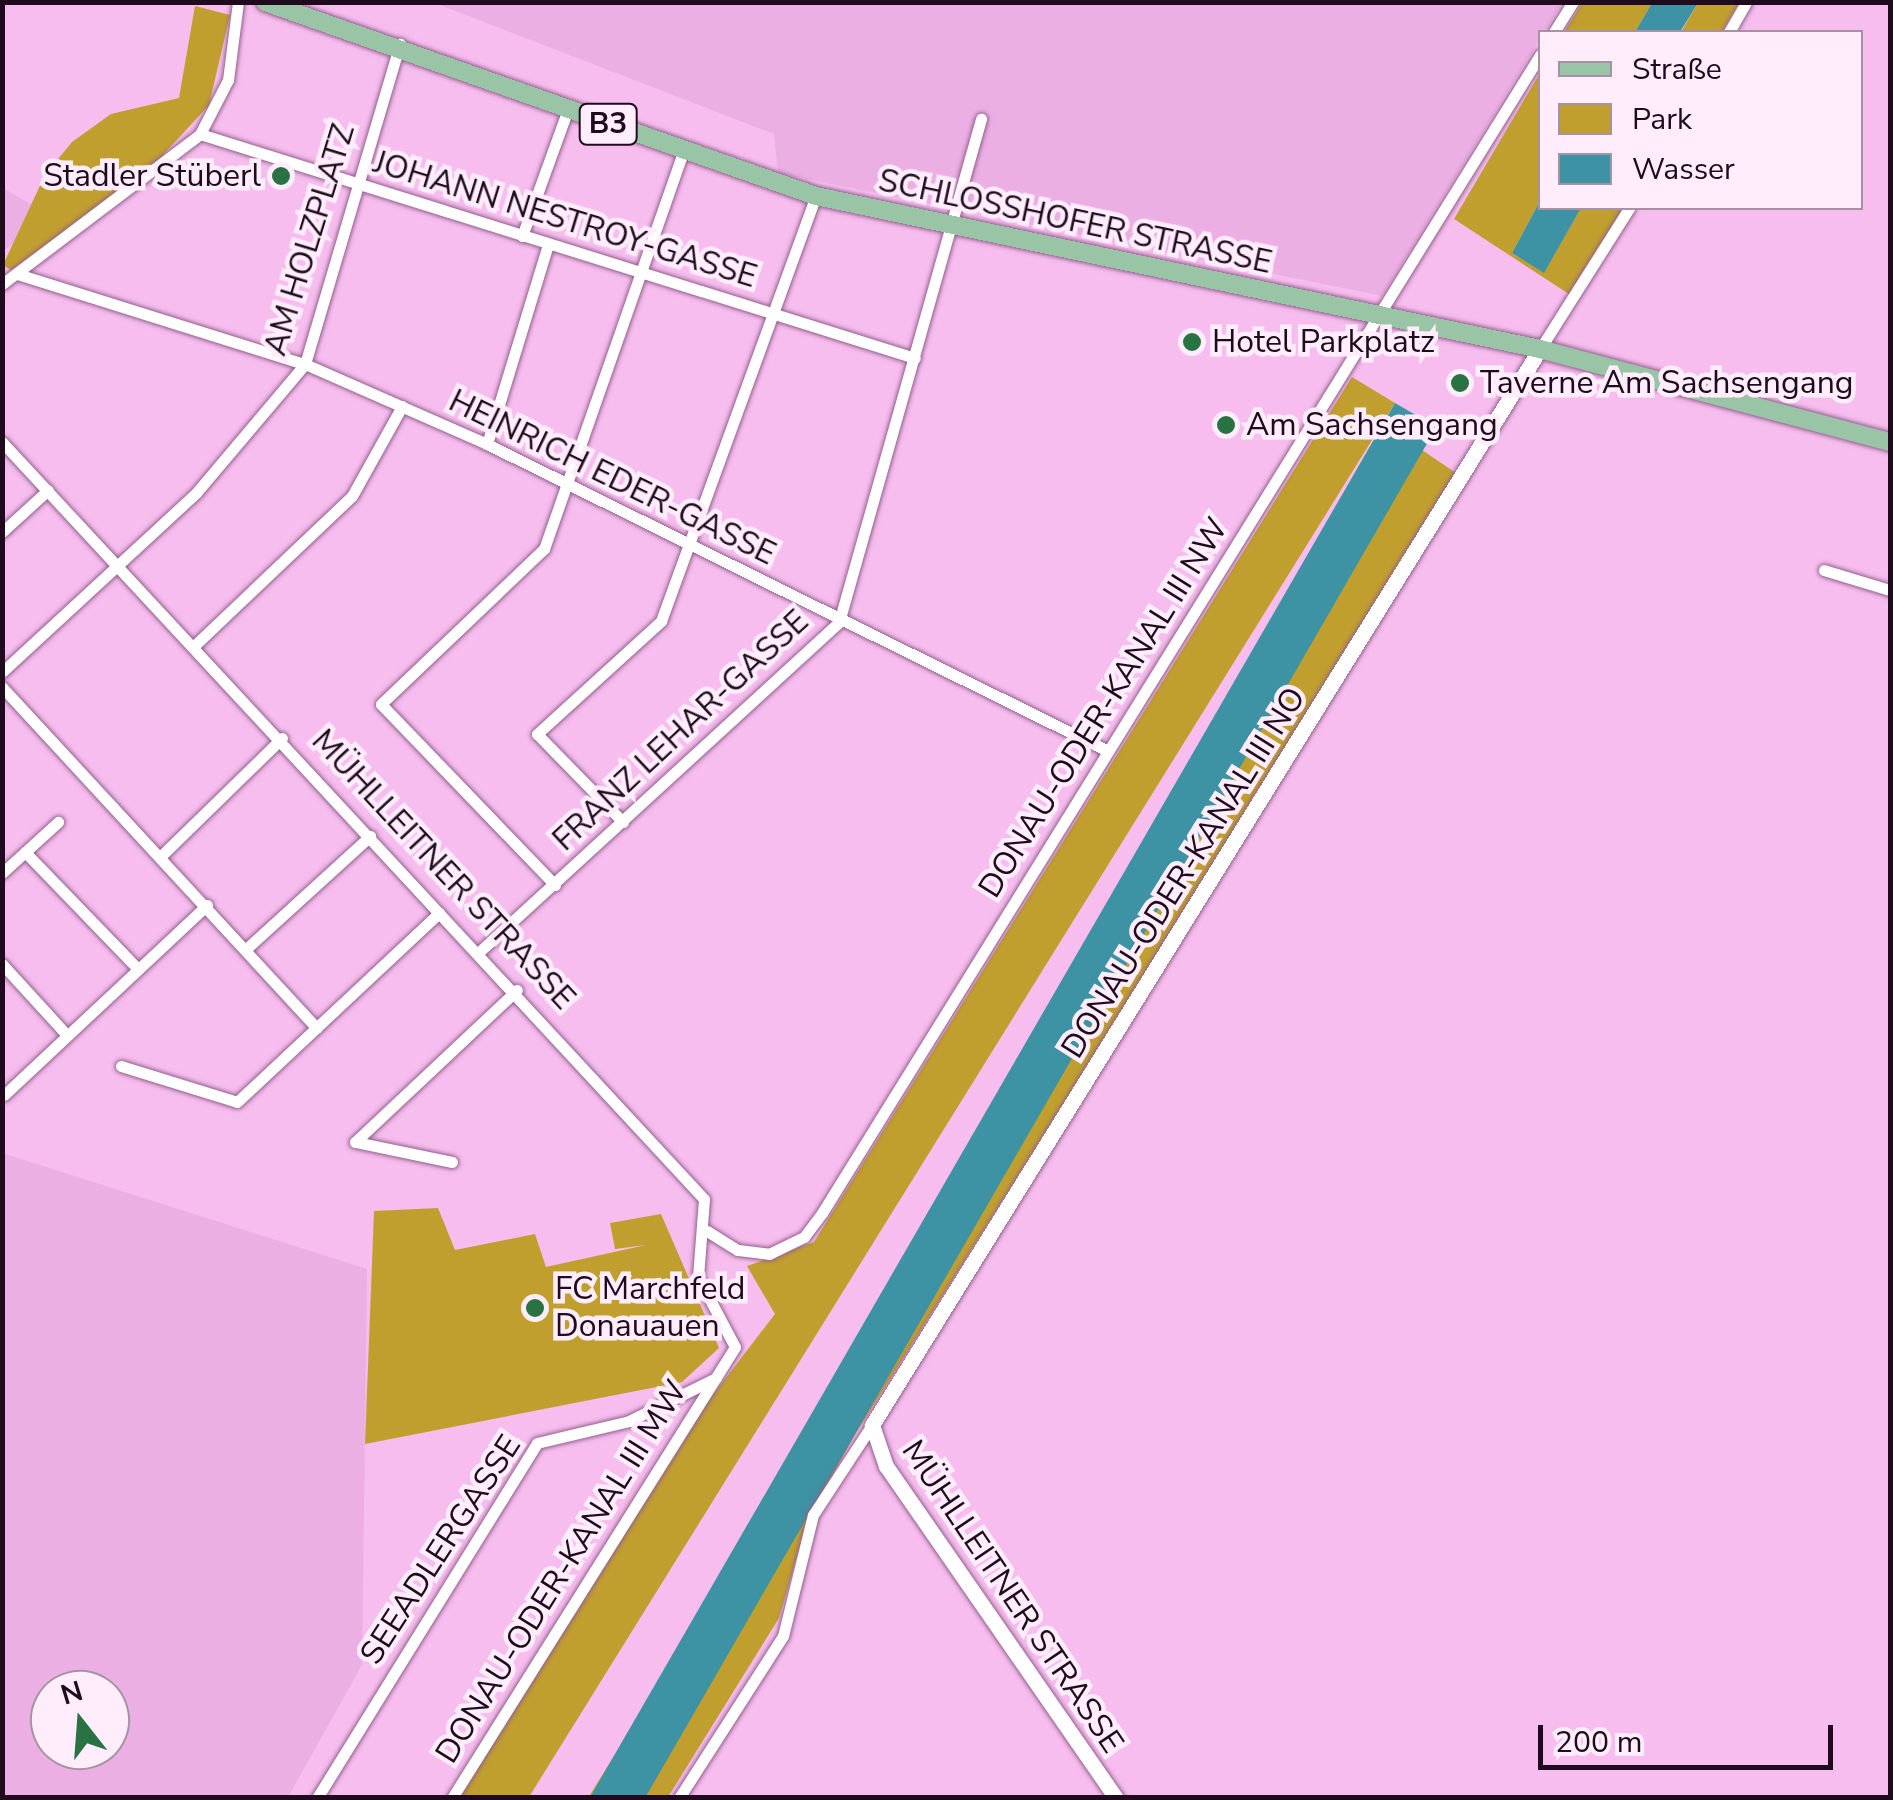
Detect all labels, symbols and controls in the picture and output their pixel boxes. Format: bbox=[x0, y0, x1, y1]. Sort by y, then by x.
legend bbox=[1538, 30, 1863, 210]
text: Straße bbox=[1632, 49, 1722, 90]
road number: B3 bbox=[578, 99, 638, 149]
text: Park bbox=[1632, 99, 1692, 140]
street label: AM HOLZPLATZ bbox=[257, 120, 363, 360]
street label: JOHANN NESTROY-GASSE bbox=[369, 143, 761, 297]
text: Wasser bbox=[1632, 149, 1735, 190]
place label: Stadler Stüberl bbox=[43, 157, 261, 195]
street label: SCHLOSSHOFER STRASSE bbox=[875, 162, 1275, 282]
marker: Stadler Stüberl bbox=[270, 165, 292, 187]
place label: Hotel Parkplatz bbox=[1212, 323, 1435, 361]
marker: Hotel Parkplatz bbox=[1181, 331, 1203, 353]
place label: Taverne Am Sachsengang bbox=[1480, 364, 1854, 402]
marker: Taverne Am Sachsengang bbox=[1449, 372, 1471, 394]
street label: HEINRICH EDER-GASSE bbox=[442, 382, 782, 574]
place label: Am Sachsengang bbox=[1246, 406, 1498, 444]
marker: Am Sachsengang bbox=[1215, 414, 1237, 436]
street label: DONAU-ODER-KANAL III NW bbox=[971, 511, 1237, 905]
street label: FRANZ LEHAR-GASSE bbox=[545, 603, 817, 859]
street label: DONAU-ODER-KANAL III NO bbox=[1054, 681, 1314, 1065]
street label: MÜHLLEITNER STRASSE bbox=[303, 722, 583, 1018]
place label: FC Marchfeld Donauauen bbox=[555, 1271, 746, 1346]
marker: FC Marchfeld Donauauen bbox=[524, 1297, 546, 1319]
street label: DONAU-ODER-KANAL III MW bbox=[428, 1374, 696, 1770]
street label: SEEADLERGASSE bbox=[353, 1428, 529, 1672]
street label: MÜHLLEITNER STRASSE bbox=[893, 1434, 1131, 1760]
north arrow bbox=[30, 1670, 130, 1770]
text: N bbox=[56, 1672, 87, 1714]
scale bar bbox=[1543, 1705, 1838, 1767]
text: 200 m bbox=[1555, 1722, 1642, 1763]

